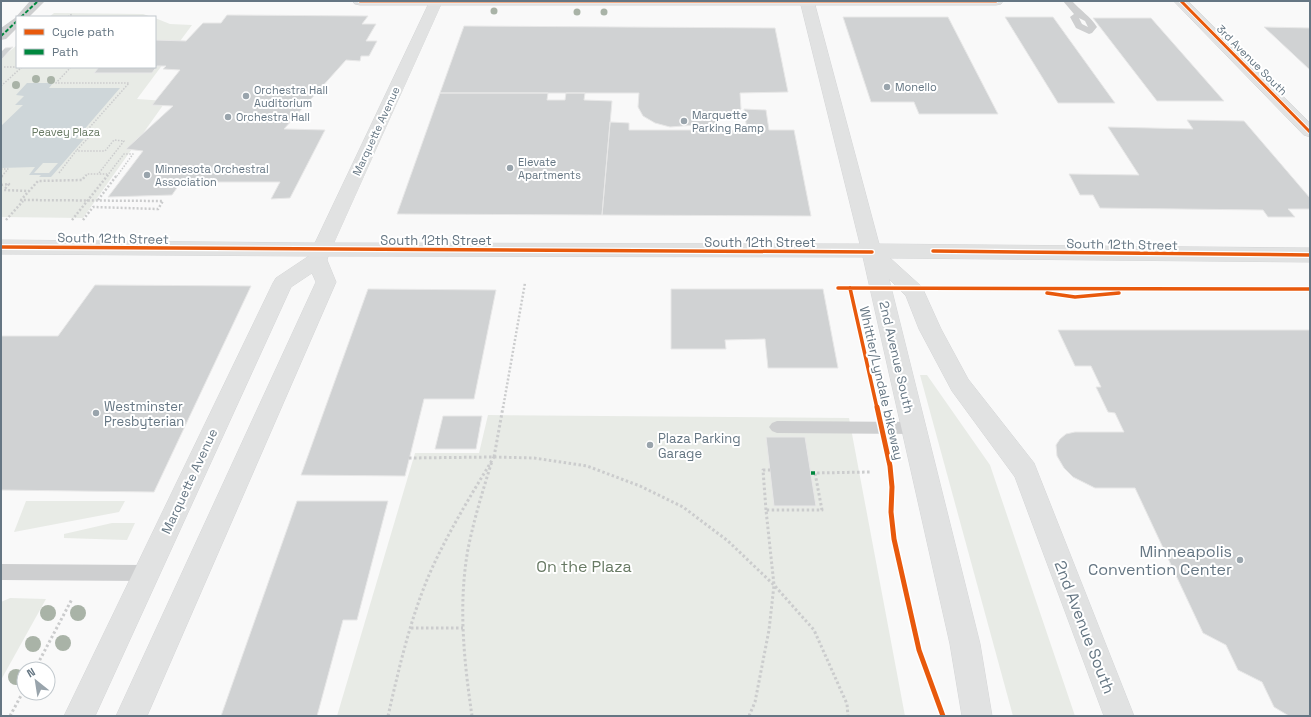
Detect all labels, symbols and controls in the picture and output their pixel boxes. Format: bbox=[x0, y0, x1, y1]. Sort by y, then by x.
legend bbox=[16, 16, 156, 68]
street label: 3rd Avenue South bbox=[1214, 22, 1290, 98]
text: Cycle path bbox=[52, 24, 114, 40]
text: Path bbox=[52, 44, 78, 60]
place label: Monello bbox=[895, 80, 937, 94]
marker: Monello bbox=[882, 82, 892, 92]
place label: Orchestra Hall Auditorium bbox=[254, 83, 328, 110]
street label: Marquette Avenue bbox=[349, 84, 403, 178]
marker: Orchestra Hall Auditorium bbox=[241, 91, 251, 101]
place label: Marquette Parking Ramp bbox=[692, 108, 764, 135]
place label: Orchestra Hall bbox=[236, 110, 310, 124]
marker: Orchestra Hall bbox=[223, 112, 233, 122]
marker: Marquette Parking Ramp bbox=[679, 116, 689, 126]
park label: Peavey Plaza bbox=[32, 125, 101, 139]
place label: Elevate Apartments bbox=[518, 155, 581, 182]
place label: Minnesota Orchestral Association bbox=[155, 162, 269, 189]
marker: Elevate Apartments bbox=[505, 163, 515, 173]
marker: Minnesota Orchestral Association bbox=[142, 170, 152, 180]
street label: South 12th Street bbox=[57, 229, 169, 248]
street label: South 12th Street bbox=[380, 232, 492, 249]
street label: South 12th Street bbox=[704, 234, 816, 251]
street label: South 12th Street bbox=[1066, 235, 1178, 254]
street label: 2nd Avenue South bbox=[875, 299, 918, 415]
street label: Whittier/Lyndale bikeway bbox=[856, 305, 907, 462]
place label: Westminster Presbyterian bbox=[104, 398, 184, 430]
marker: Westminster Presbyterian bbox=[91, 408, 101, 418]
street label: Marquette Avenue bbox=[158, 426, 221, 537]
place label: Plaza Parking Garage bbox=[658, 430, 741, 462]
marker: Plaza Parking Garage bbox=[645, 440, 655, 450]
place label: Minneapolis Convention Center bbox=[1088, 541, 1232, 580]
marker: Minneapolis Convention Center bbox=[1235, 555, 1245, 565]
park label: On the Plaza bbox=[536, 556, 632, 577]
street label: 2nd Avenue South bbox=[1049, 558, 1120, 697]
north arrow bbox=[16, 661, 56, 701]
text: N bbox=[24, 664, 38, 680]

